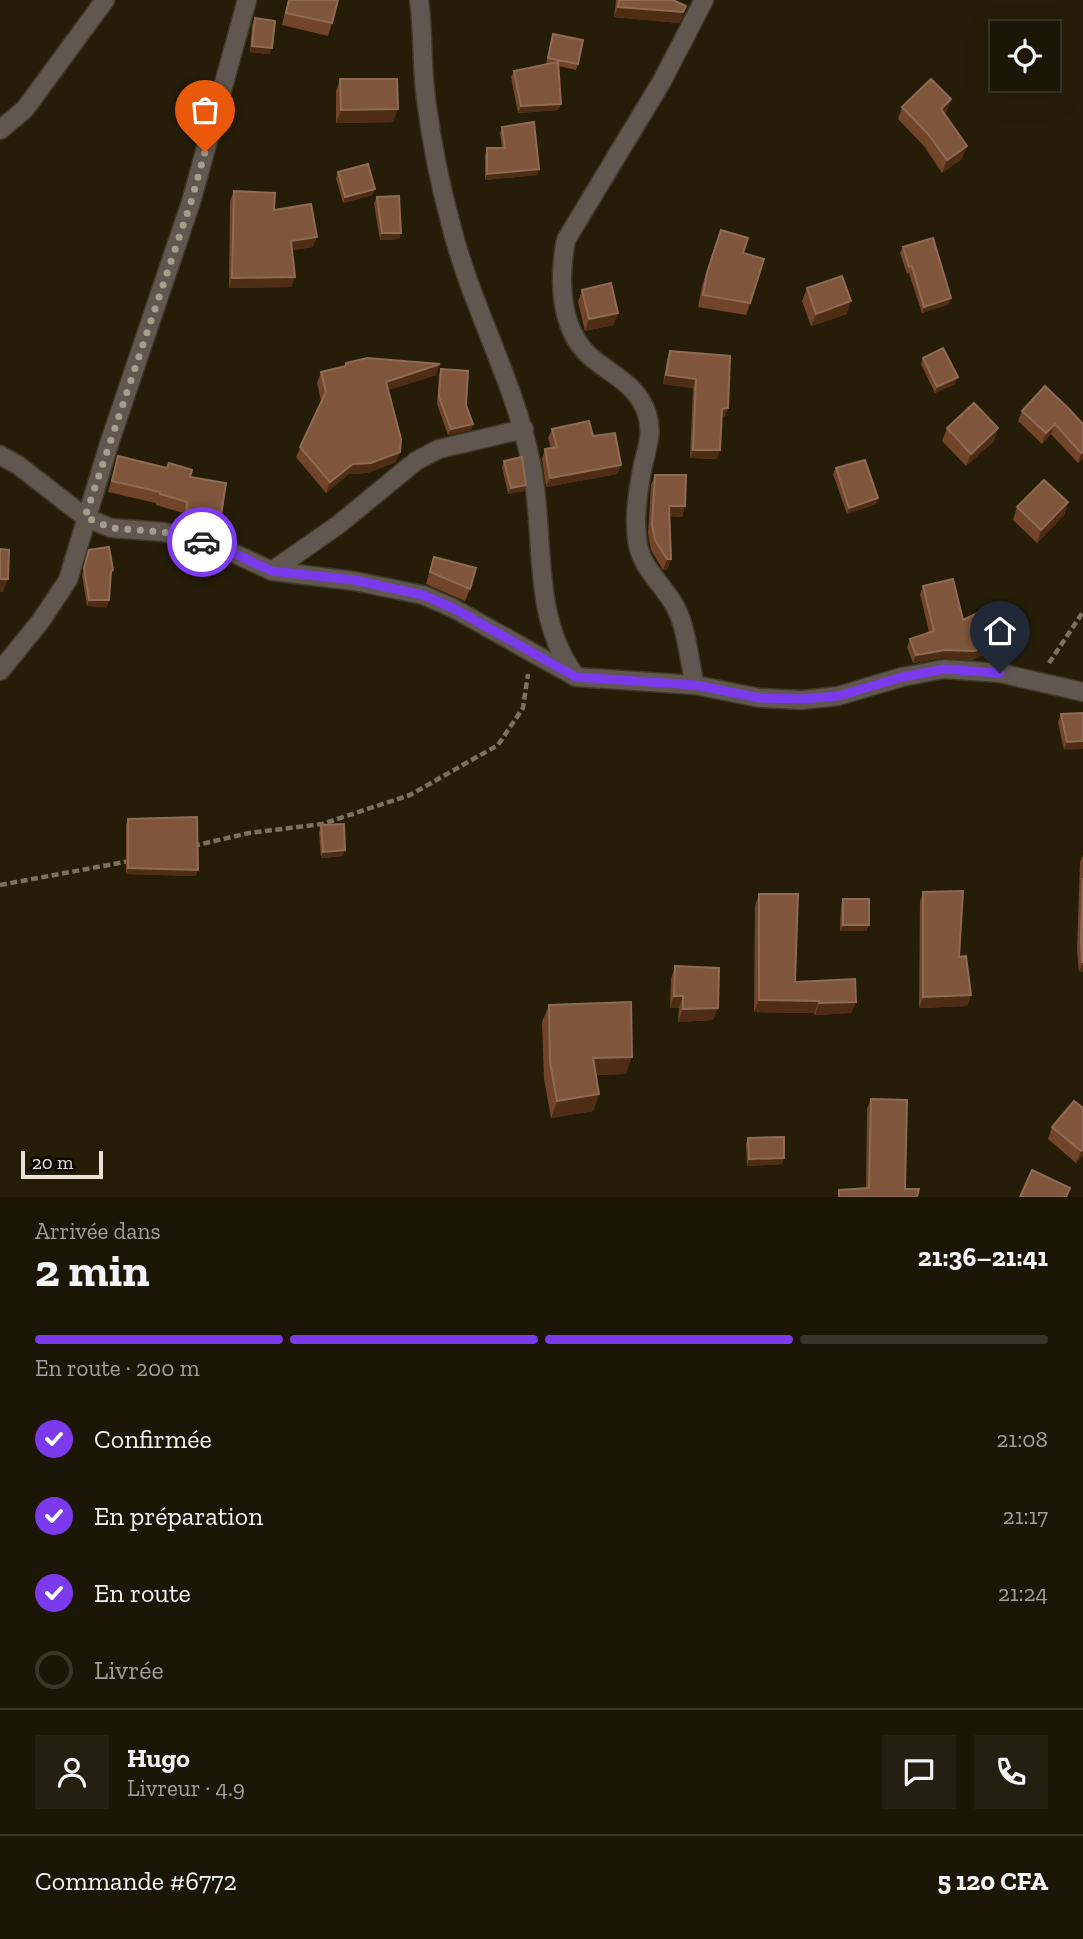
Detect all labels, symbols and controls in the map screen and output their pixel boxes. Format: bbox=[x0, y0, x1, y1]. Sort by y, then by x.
map controls bbox=[990, 21, 1060, 91]
button: locate bbox=[990, 21, 1060, 91]
pin bbox=[175, 80, 235, 152]
icon: bag bbox=[186, 91, 224, 129]
courier bbox=[167, 507, 237, 577]
icon: car bbox=[183, 523, 221, 561]
pin bbox=[970, 601, 1030, 673]
icon: home bbox=[981, 612, 1019, 650]
scale bar bbox=[21, 1148, 103, 1180]
text: 20 m bbox=[32, 1151, 73, 1174]
text: Arrivée dans bbox=[35, 1217, 161, 1245]
text: 21:36–21:41 bbox=[918, 1241, 1048, 1273]
text: 2 min bbox=[35, 1243, 150, 1298]
text: En route · 200 m bbox=[35, 1354, 200, 1382]
icon: check bbox=[35, 1420, 73, 1458]
text: Confirmée bbox=[94, 1423, 212, 1455]
text: 21:08 bbox=[997, 1425, 1048, 1453]
icon: check bbox=[35, 1497, 73, 1535]
text: En préparation bbox=[94, 1500, 263, 1532]
text: 21:17 bbox=[1003, 1502, 1048, 1530]
icon: check bbox=[35, 1574, 73, 1612]
text: En route bbox=[94, 1577, 191, 1609]
text: 21:24 bbox=[998, 1579, 1048, 1607]
text: Livrée bbox=[94, 1654, 164, 1686]
button: person bbox=[35, 1735, 109, 1809]
button: chat bbox=[882, 1735, 956, 1809]
button: phone bbox=[974, 1735, 1048, 1809]
text: Hugo bbox=[127, 1742, 190, 1774]
text: Livreur · 4.9 bbox=[127, 1774, 245, 1802]
text: Commande #6772 bbox=[35, 1865, 237, 1897]
text: 5 120 CFA bbox=[937, 1865, 1048, 1897]

